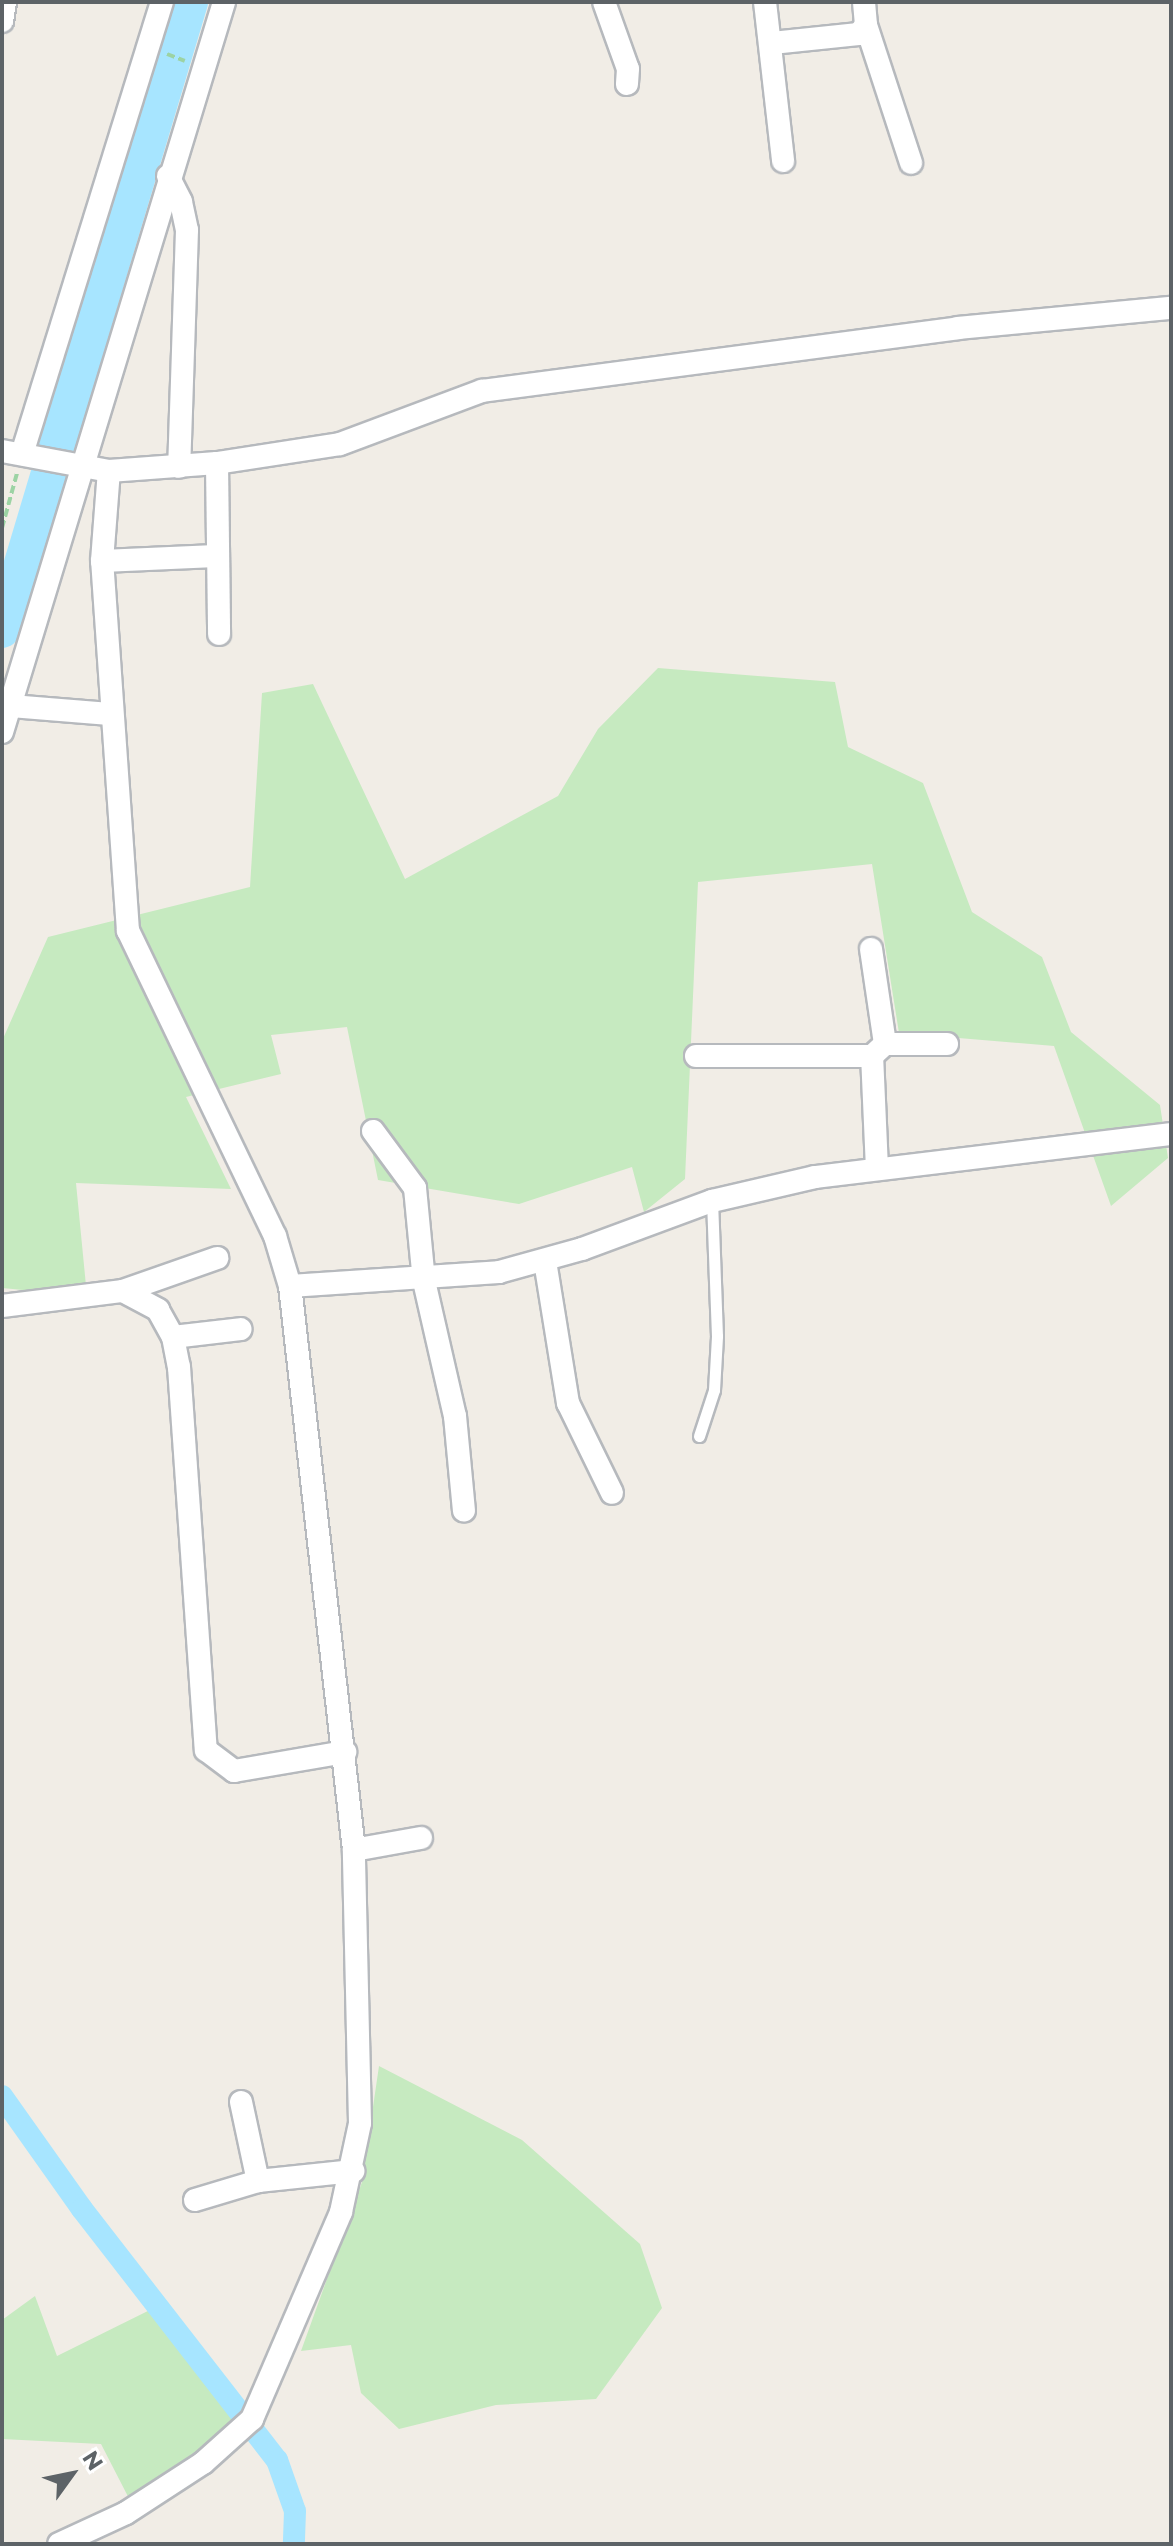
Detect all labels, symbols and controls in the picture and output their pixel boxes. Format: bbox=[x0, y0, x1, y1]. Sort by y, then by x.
north arrow bbox=[32, 2434, 112, 2514]
text: N bbox=[76, 2446, 109, 2475]

